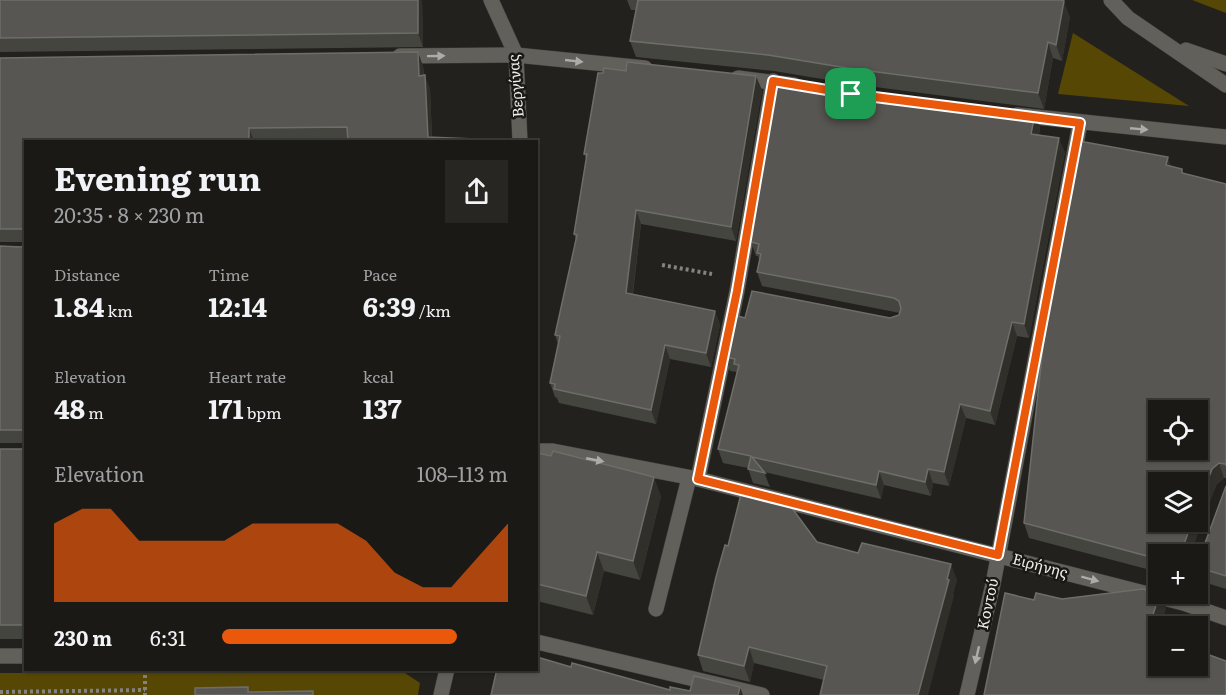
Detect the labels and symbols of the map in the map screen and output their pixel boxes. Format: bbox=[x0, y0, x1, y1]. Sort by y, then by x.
one-way arrow bbox=[427, 51, 446, 61]
street label: Βεργίνας bbox=[500, 53, 529, 119]
one-way arrow bbox=[564, 56, 583, 66]
pin bbox=[825, 68, 876, 119]
one-way arrow bbox=[1129, 124, 1148, 134]
one-way arrow bbox=[585, 456, 604, 465]
street label: Ειρήνης bbox=[1010, 546, 1071, 583]
one-way arrow bbox=[1081, 575, 1099, 584]
street label: Κοντού bbox=[970, 576, 1003, 632]
one-way arrow bbox=[971, 645, 981, 664]

